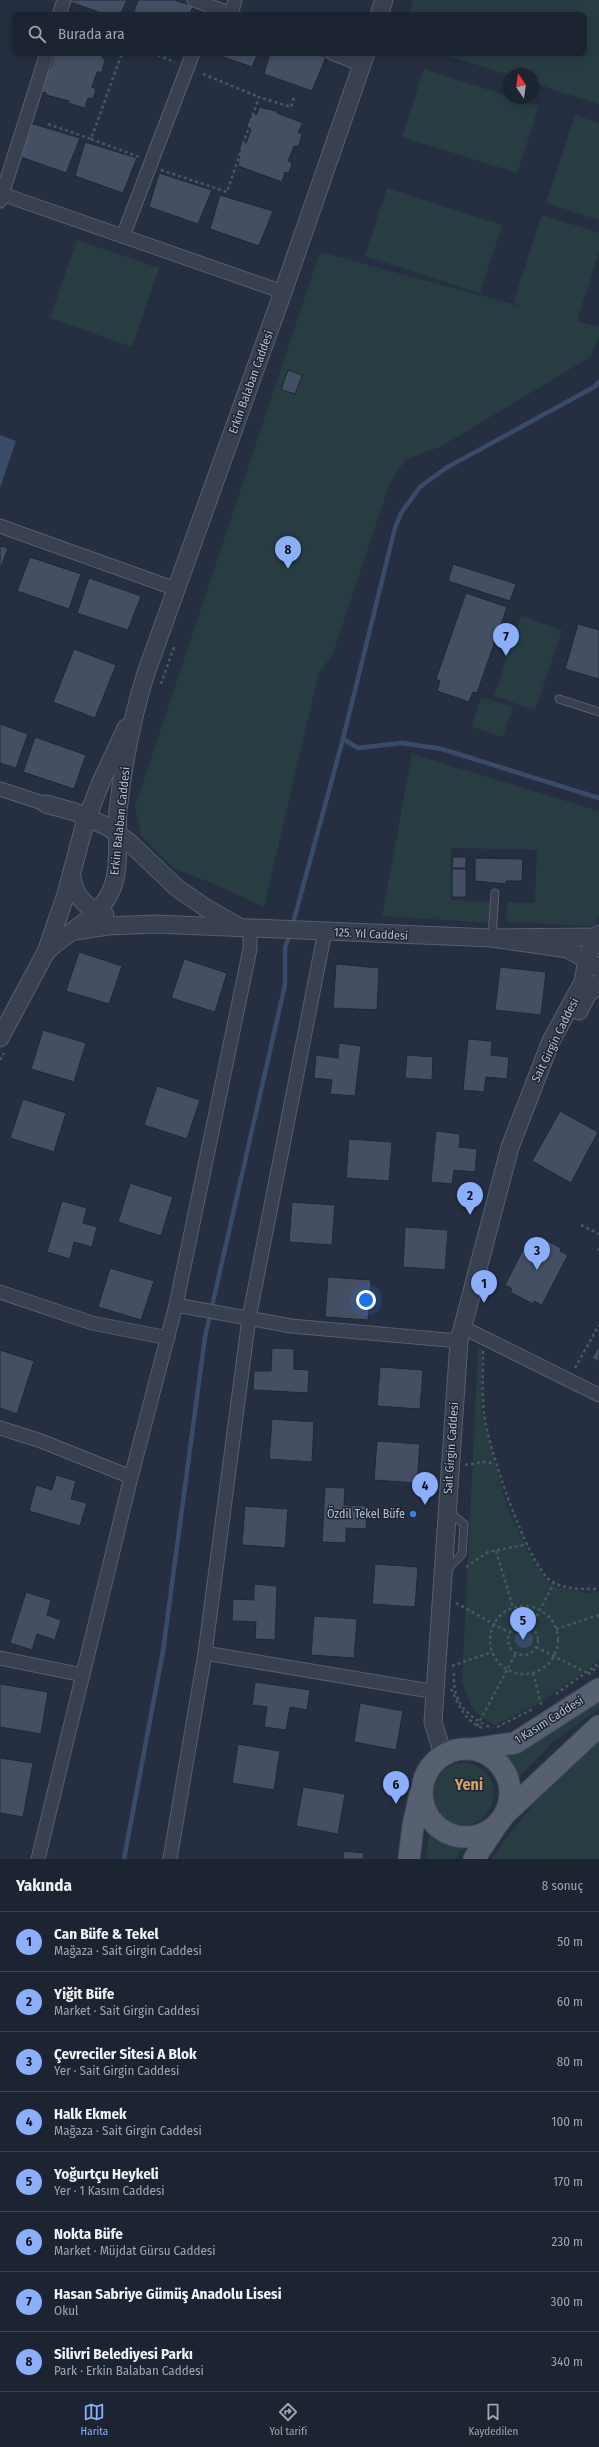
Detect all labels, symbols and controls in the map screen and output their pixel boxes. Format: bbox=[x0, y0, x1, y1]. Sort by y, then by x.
search box bbox=[12, 12, 587, 56]
icon: search bbox=[26, 23, 48, 45]
text: Burada ara bbox=[58, 25, 125, 43]
north arrow bbox=[503, 68, 539, 104]
street label: Erkin Balaban Caddesi bbox=[226, 328, 276, 436]
pin: 8 bbox=[275, 536, 301, 569]
pin: 7 bbox=[493, 623, 519, 656]
street label: Erkin Balaban Caddesi bbox=[107, 766, 133, 876]
street label: 125. Yıl Caddesi bbox=[334, 925, 408, 943]
street label: Sait Girgin Caddesi bbox=[529, 996, 581, 1084]
pin: 2 bbox=[457, 1182, 483, 1215]
pin: 3 bbox=[524, 1237, 550, 1270]
pin: 1 bbox=[471, 1270, 497, 1303]
your location bbox=[356, 1290, 376, 1310]
street label: Sait Girgin Caddesi bbox=[441, 1402, 461, 1494]
pin: 4 bbox=[412, 1472, 438, 1505]
place label: Özdil Tekel Büfe bbox=[327, 1505, 405, 1521]
marker: Özdil Tekel Büfe bbox=[408, 1509, 418, 1519]
pin: 5 bbox=[510, 1607, 536, 1640]
street label: 1 Kasım Caddesi bbox=[512, 1693, 586, 1747]
pin: 6 bbox=[383, 1771, 409, 1804]
district label: Yeni bbox=[454, 1775, 483, 1794]
text: Yakında bbox=[16, 1875, 72, 1896]
text: 8 sonuç bbox=[542, 1878, 583, 1893]
text: Can Büfe & Tekel bbox=[54, 1925, 159, 1943]
text: 1 bbox=[26, 1934, 32, 1949]
text: 50 m bbox=[557, 1934, 583, 1949]
text: Mağaza · Sait Girgin Caddesi bbox=[54, 1943, 202, 1958]
text: Yiğit Büfe bbox=[54, 1985, 114, 2003]
text: 2 bbox=[26, 1994, 32, 2009]
text: 60 m bbox=[557, 1994, 583, 2009]
text: Market · Sait Girgin Caddesi bbox=[54, 2003, 199, 2018]
text: Çevreciler Sitesi A Blok bbox=[54, 2045, 197, 2063]
text: 3 bbox=[26, 2054, 32, 2069]
text: 80 m bbox=[557, 2054, 583, 2069]
text: Yer · Sait Girgin Caddesi bbox=[54, 2063, 179, 2078]
text: Halk Ekmek bbox=[54, 2105, 127, 2123]
text: 4 bbox=[26, 2114, 32, 2129]
text: 100 m bbox=[551, 2114, 583, 2129]
text: Mağaza · Sait Girgin Caddesi bbox=[54, 2123, 202, 2138]
text: Yoğurtçu Heykeli bbox=[54, 2165, 159, 2183]
text: 5 bbox=[26, 2174, 32, 2189]
text: 170 m bbox=[553, 2174, 583, 2189]
text: Yer · 1 Kasım Caddesi bbox=[54, 2183, 165, 2198]
text: Nokta Büfe bbox=[54, 2225, 123, 2243]
text: 6 bbox=[26, 2234, 32, 2249]
text: 230 m bbox=[552, 2234, 583, 2249]
text: Market · Müjdat Gürsu Caddesi bbox=[54, 2243, 216, 2258]
text: Hasan Sabriye Gümüş Anadolu Lisesi bbox=[54, 2285, 282, 2303]
text: 7 bbox=[26, 2294, 32, 2309]
text: 300 m bbox=[551, 2294, 583, 2309]
text: Okul bbox=[54, 2303, 78, 2318]
text: Silivri Belediyesi Parkı bbox=[54, 2345, 193, 2363]
text: 8 bbox=[26, 2354, 32, 2369]
text: 340 m bbox=[551, 2354, 583, 2369]
text: Park · Erkin Balaban Caddesi bbox=[54, 2363, 204, 2378]
tab: Harita bbox=[81, 2401, 108, 2438]
tab: Yol tarifi bbox=[269, 2401, 307, 2438]
tab: Kaydedilen bbox=[468, 2401, 518, 2438]

